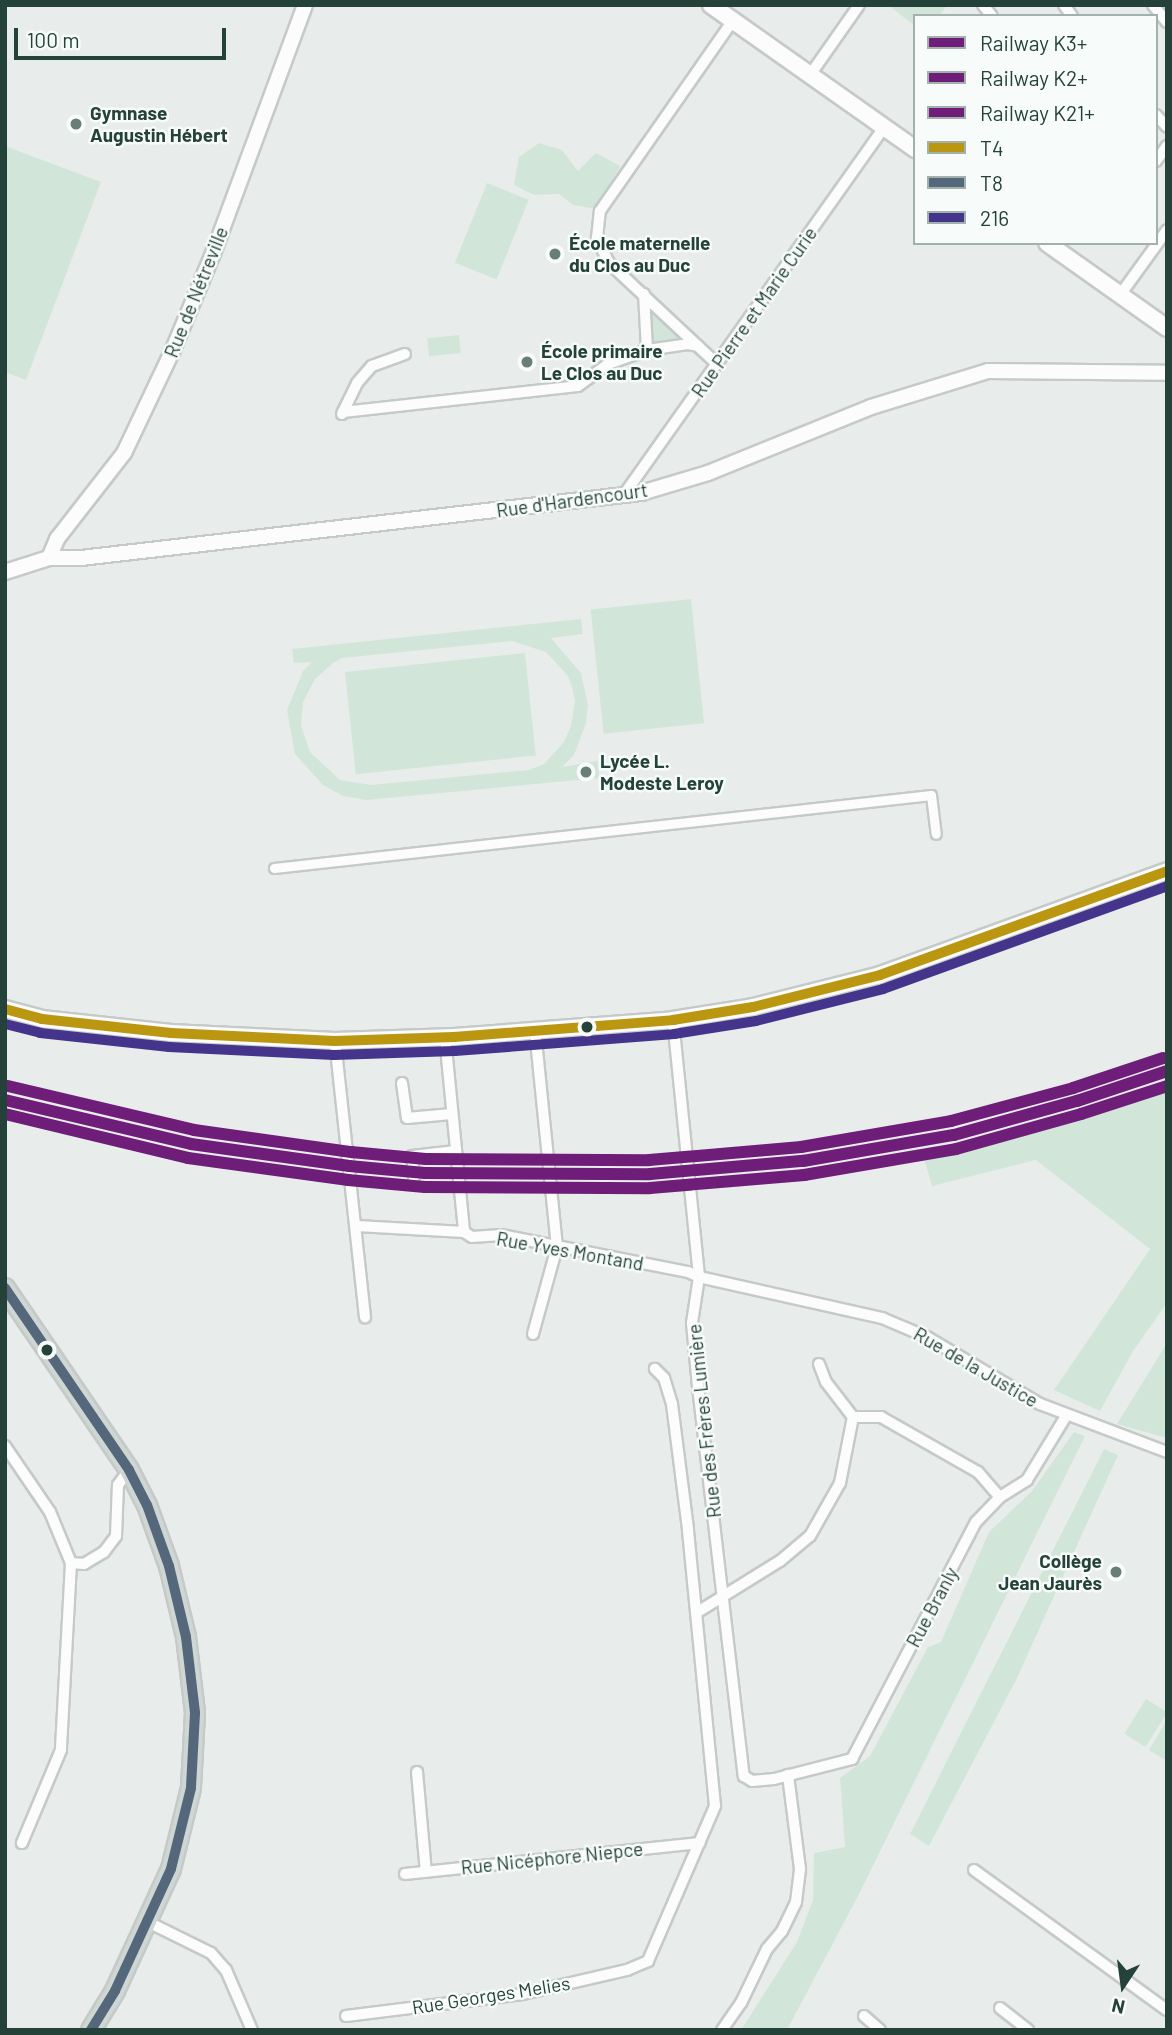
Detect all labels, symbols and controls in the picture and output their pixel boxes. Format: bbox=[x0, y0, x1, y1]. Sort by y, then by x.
scale bar bbox=[18, 14, 229, 58]
legend bbox=[913, 14, 1158, 245]
text: 100 m bbox=[27, 27, 80, 52]
text: Railway K3+ bbox=[980, 30, 1087, 55]
text: Railway K2+ bbox=[980, 65, 1088, 90]
text: Railway K21+ bbox=[980, 100, 1095, 125]
place label: Gymnase Augustin Hébert bbox=[90, 102, 228, 146]
marker: Gymnase Augustin Hébert bbox=[68, 116, 84, 132]
text: T4 bbox=[980, 135, 1004, 160]
text: T8 bbox=[980, 170, 1003, 195]
text: 216 bbox=[980, 205, 1009, 230]
street label: Rue Pierre et Marie Curie bbox=[686, 222, 822, 402]
street label: Rue de Nétreville bbox=[159, 223, 233, 361]
place label: École maternelle du Clos au Duc bbox=[569, 232, 710, 276]
marker: École maternelle du Clos au Duc bbox=[547, 246, 563, 262]
place label: École primaire Le Clos au Duc bbox=[541, 340, 663, 384]
marker: École primaire Le Clos au Duc bbox=[519, 354, 535, 370]
street label: Rue d'Hardencourt bbox=[495, 478, 649, 522]
place label: Lycée L. Modeste Leroy bbox=[600, 750, 724, 794]
marker: Lycée L. Modeste Leroy bbox=[578, 764, 594, 780]
unlabelled marker bbox=[580, 1020, 594, 1034]
street label: Rue Yves Montand bbox=[495, 1227, 645, 1275]
street label: Rue de la Justice bbox=[910, 1322, 1042, 1412]
street label: Rue des Frères Lumière bbox=[682, 1323, 726, 1519]
unlabelled marker bbox=[40, 1343, 54, 1357]
place label: Collège Jean Jaurès bbox=[998, 1550, 1102, 1594]
street label: Rue Branly bbox=[901, 1563, 963, 1651]
marker: Collège Jean Jaurès bbox=[1108, 1564, 1124, 1580]
street label: Rue Nicéphore Niepce bbox=[460, 1837, 644, 1879]
north arrow bbox=[1088, 1951, 1158, 2021]
street label: Rue Georges Melies bbox=[410, 1971, 572, 2019]
text: N bbox=[1109, 1994, 1127, 2020]

